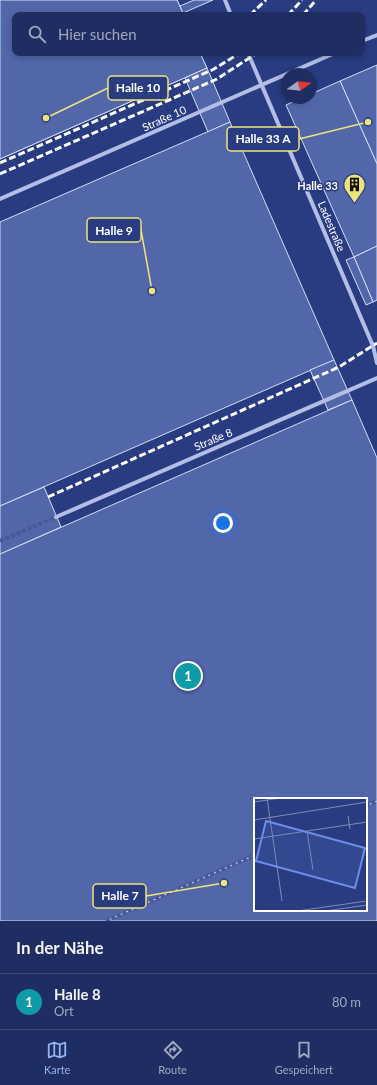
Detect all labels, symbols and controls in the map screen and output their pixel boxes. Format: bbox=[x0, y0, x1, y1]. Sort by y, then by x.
search box bbox=[12, 12, 365, 56]
icon: search bbox=[26, 23, 48, 45]
text: Hier suchen bbox=[58, 25, 137, 43]
north arrow bbox=[281, 68, 317, 104]
callout: Halle 10 bbox=[108, 76, 168, 100]
text: Halle 10 bbox=[116, 80, 160, 95]
street label: Straße 10 bbox=[140, 102, 189, 133]
callout: Halle 33 A bbox=[227, 127, 299, 151]
text: Halle 33 A bbox=[235, 131, 291, 146]
building icon: Halle 33 bbox=[341, 172, 367, 205]
place label: Halle 33 bbox=[297, 179, 338, 192]
street label: Ladestraße bbox=[316, 199, 348, 253]
callout: Halle 9 bbox=[87, 218, 141, 242]
text: Halle 9 bbox=[95, 223, 133, 238]
street label: Straße 8 bbox=[192, 425, 234, 453]
your location bbox=[213, 513, 233, 533]
pin: 1 bbox=[175, 661, 201, 691]
inset map bbox=[254, 798, 367, 911]
callout: Halle 7 bbox=[93, 884, 146, 908]
text: Halle 7 bbox=[101, 888, 139, 903]
text: In der Nähe bbox=[16, 937, 104, 958]
text: Halle 8 bbox=[54, 985, 101, 1003]
text: 1 bbox=[25, 994, 33, 1010]
text: 80 m bbox=[332, 994, 361, 1010]
text: Ort bbox=[54, 1003, 74, 1019]
tab: Karte bbox=[44, 1039, 70, 1076]
tab: Route bbox=[158, 1039, 187, 1076]
tab: Gespeichert bbox=[275, 1039, 333, 1076]

